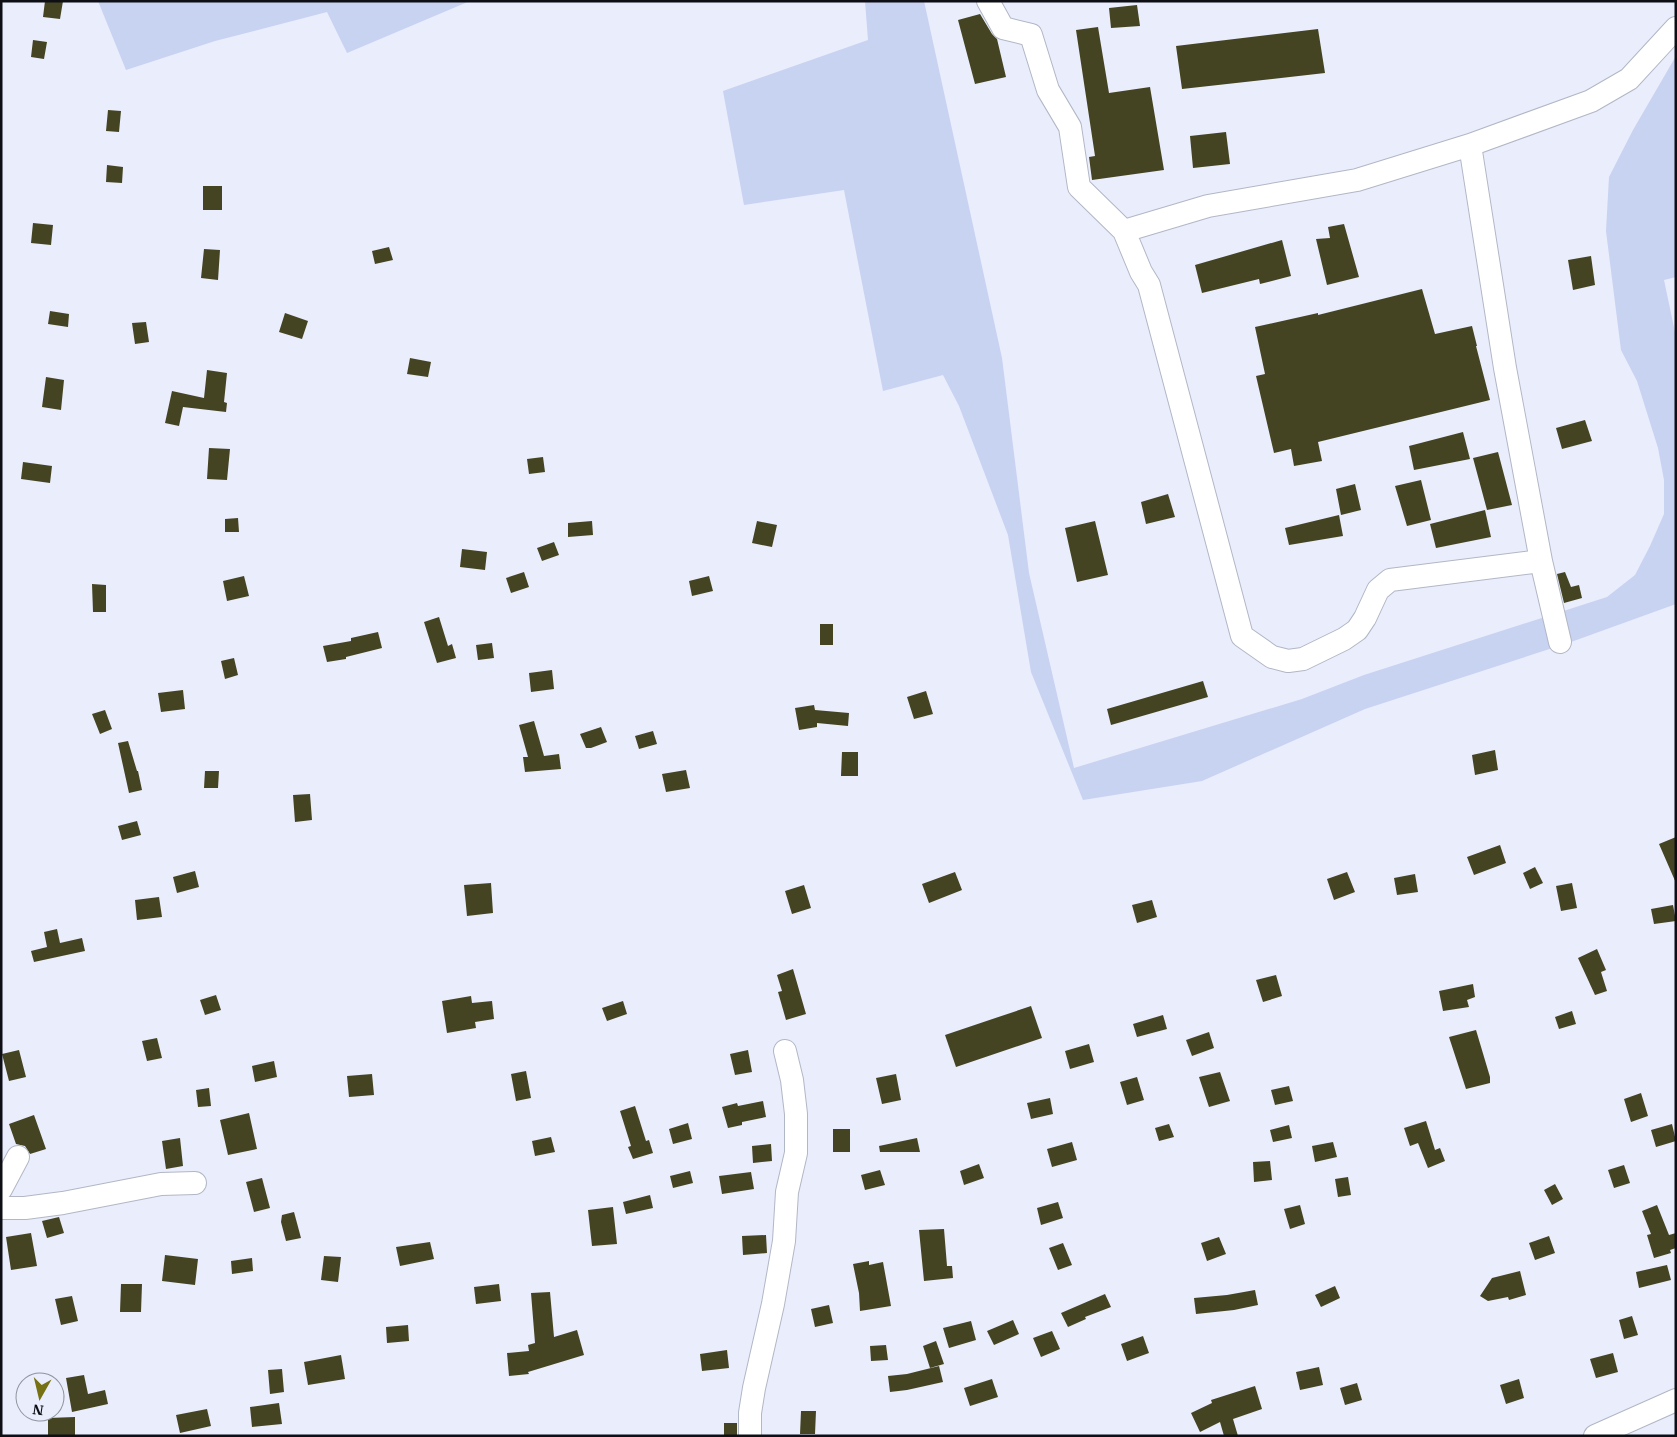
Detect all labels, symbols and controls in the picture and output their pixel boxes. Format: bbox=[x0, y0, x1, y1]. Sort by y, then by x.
north arrow bbox=[15, 1372, 65, 1422]
text: N bbox=[31, 1400, 45, 1420]

